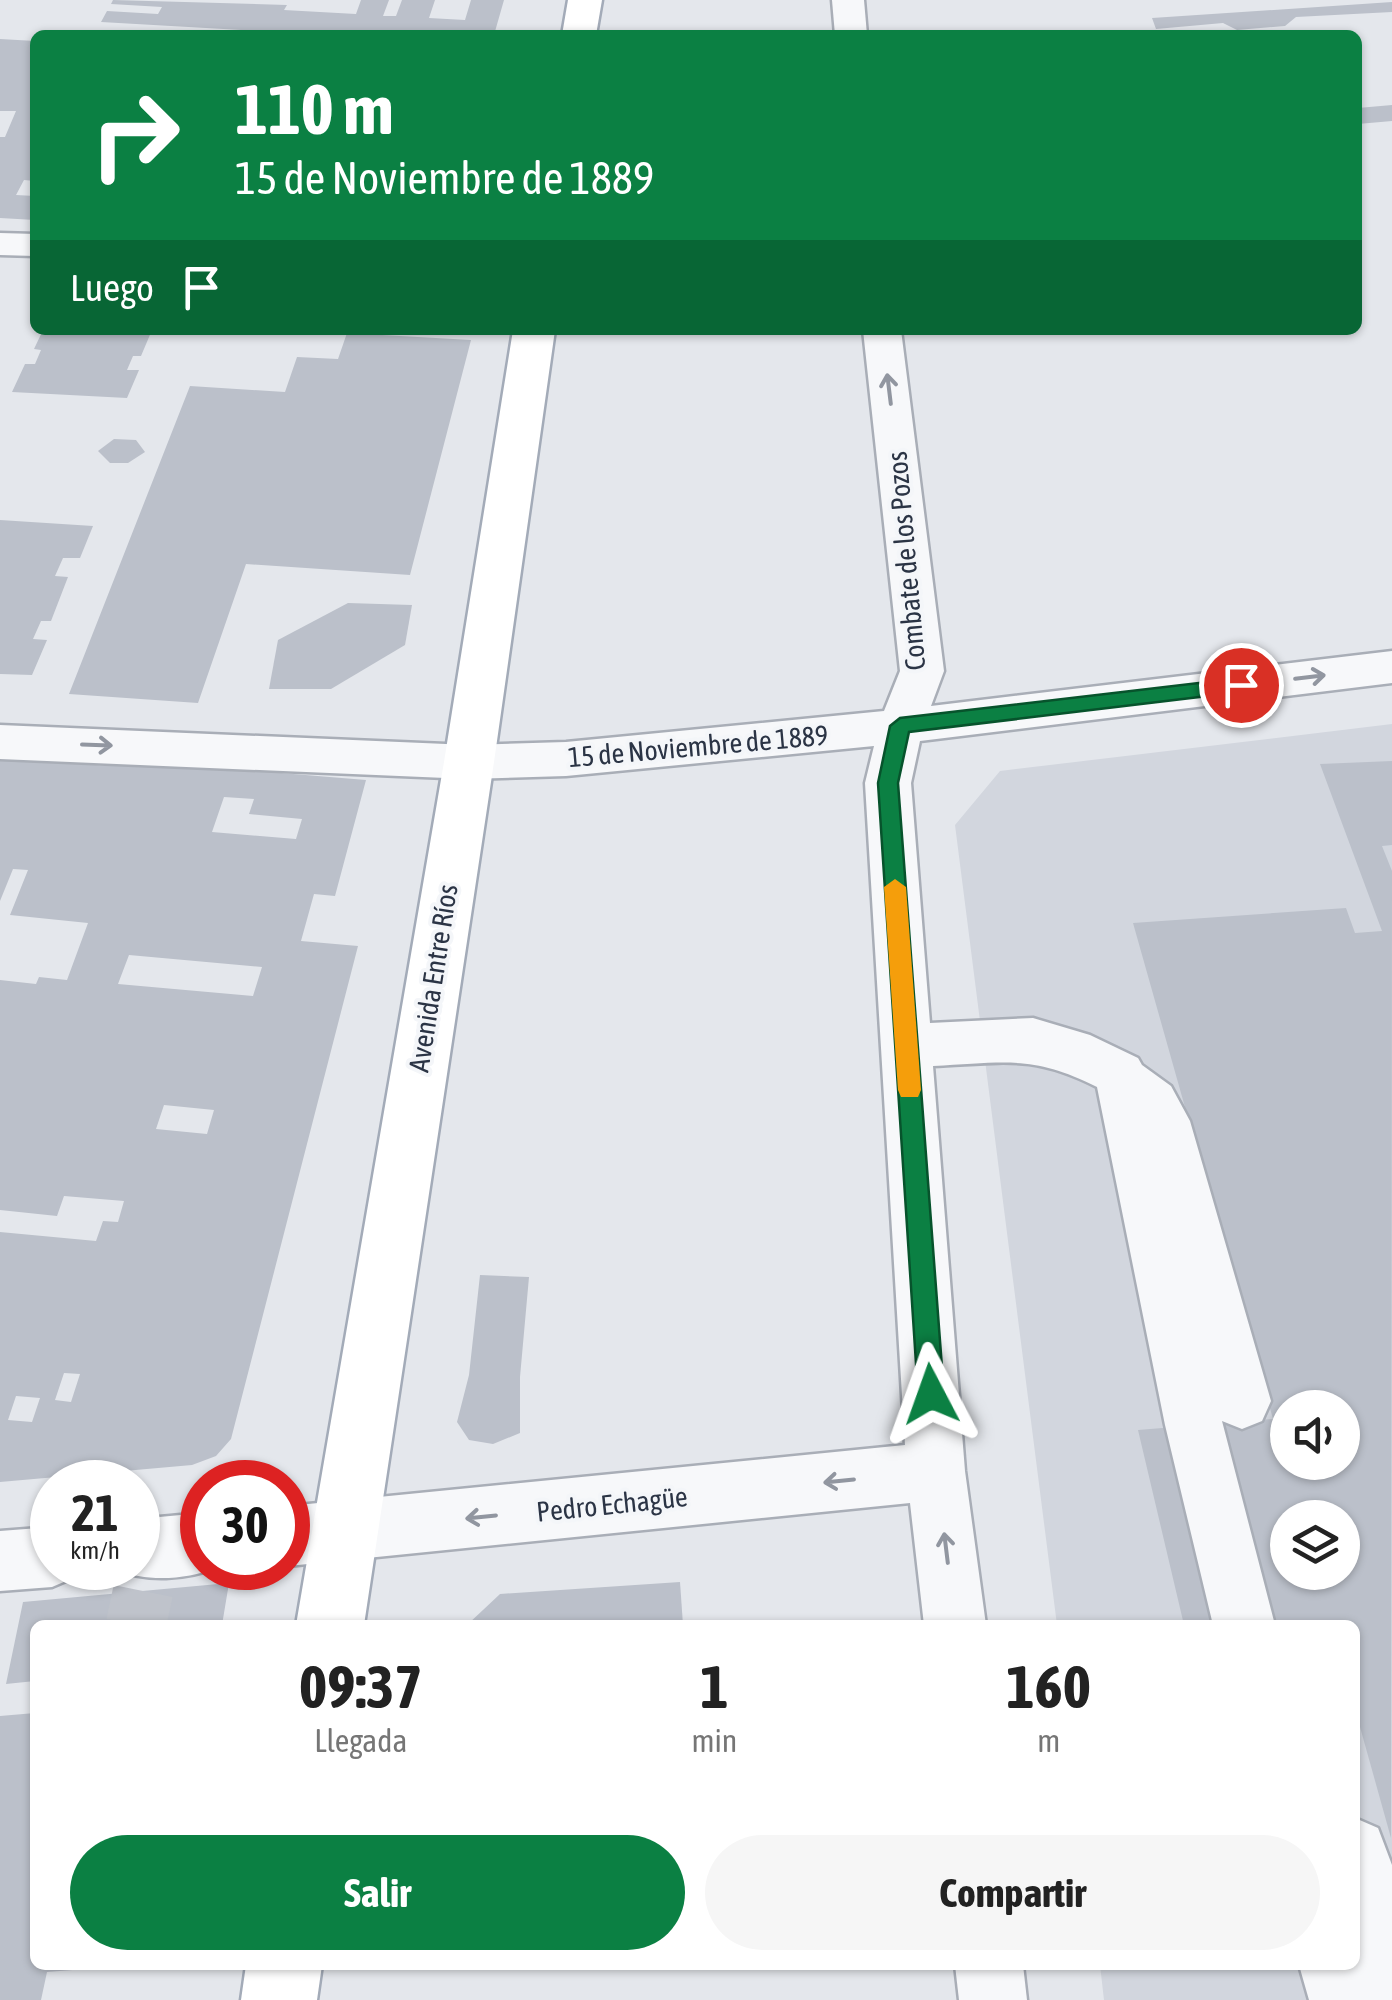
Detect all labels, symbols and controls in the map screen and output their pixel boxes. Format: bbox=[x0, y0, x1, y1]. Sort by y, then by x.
text: 110 m bbox=[235, 69, 394, 149]
icon: right bbox=[70, 70, 200, 200]
text: 15 de Noviembre de 1889 bbox=[235, 152, 654, 204]
icon: arrive bbox=[174, 260, 229, 315]
text: Luego bbox=[70, 266, 154, 309]
one-way arrow bbox=[879, 373, 898, 405]
street label: Combate de los Pozos bbox=[880, 450, 932, 672]
pin bbox=[1199, 643, 1284, 728]
icon: arrive bbox=[1214, 658, 1269, 713]
one-way arrow bbox=[1294, 667, 1326, 686]
street label: 15 de Noviembre de 1889 bbox=[567, 719, 829, 773]
one-way arrow bbox=[81, 736, 113, 755]
street label: Avenida Entre Ríos bbox=[402, 882, 464, 1074]
position arrow bbox=[879, 1342, 983, 1446]
map controls bbox=[1270, 1390, 1360, 1590]
button: sound bbox=[1270, 1390, 1360, 1480]
speed limit sign: 30 bbox=[180, 1460, 310, 1590]
one-way arrow bbox=[824, 1472, 856, 1491]
street label: Pedro Echagüe bbox=[535, 1480, 689, 1528]
text: 21 bbox=[71, 1484, 118, 1542]
button: layers bbox=[1270, 1500, 1360, 1590]
one-way arrow bbox=[466, 1508, 498, 1527]
one-way arrow bbox=[936, 1532, 955, 1564]
text: km/h bbox=[70, 1536, 120, 1564]
text: 09:37 bbox=[299, 1652, 422, 1721]
text: 1 bbox=[700, 1652, 729, 1721]
text: 160 bbox=[1006, 1652, 1091, 1721]
text: Llegada bbox=[314, 1722, 407, 1759]
text: min bbox=[691, 1722, 737, 1759]
text: m bbox=[1037, 1722, 1060, 1759]
button: Salir bbox=[70, 1835, 685, 1950]
button: Compartir bbox=[705, 1835, 1320, 1950]

